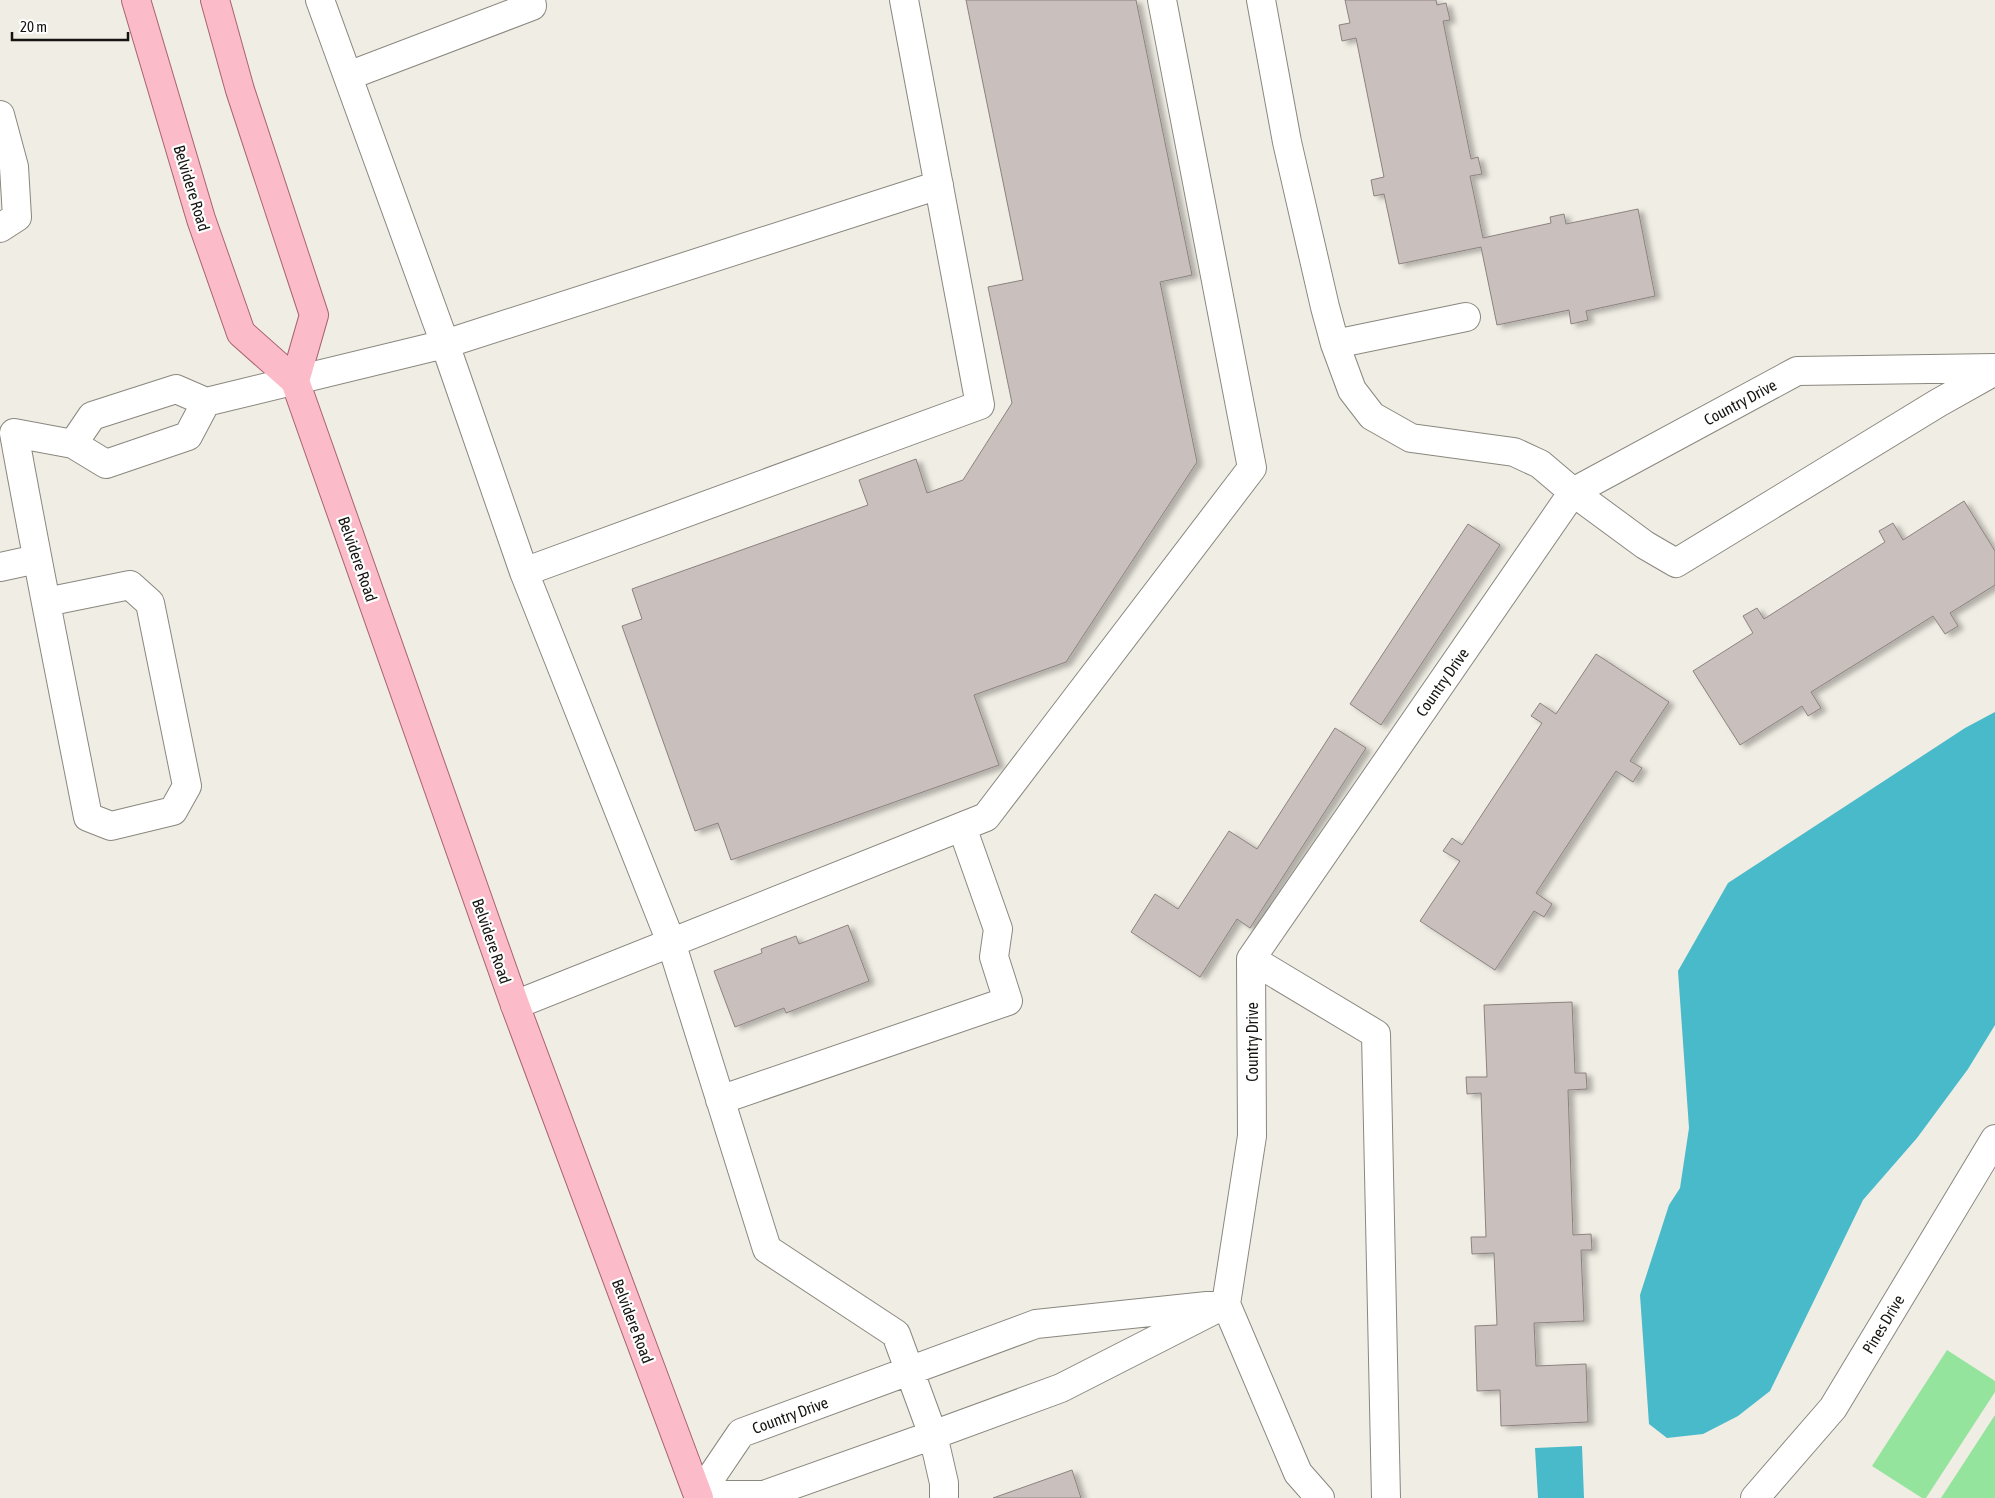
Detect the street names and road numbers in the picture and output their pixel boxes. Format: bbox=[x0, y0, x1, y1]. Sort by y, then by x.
street label: Belvidere Road bbox=[170, 143, 214, 233]
street label: Country Drive bbox=[1701, 375, 1780, 429]
street label: Belvidere Road bbox=[335, 514, 381, 604]
street label: Country Drive bbox=[1412, 644, 1473, 720]
street label: Belvidere Road bbox=[469, 896, 515, 986]
street label: Country Drive bbox=[1243, 1002, 1262, 1082]
street label: Belvidere Road bbox=[609, 1276, 657, 1366]
street label: Pines Drive bbox=[1859, 1291, 1907, 1357]
street label: Country Drive bbox=[750, 1393, 831, 1438]

